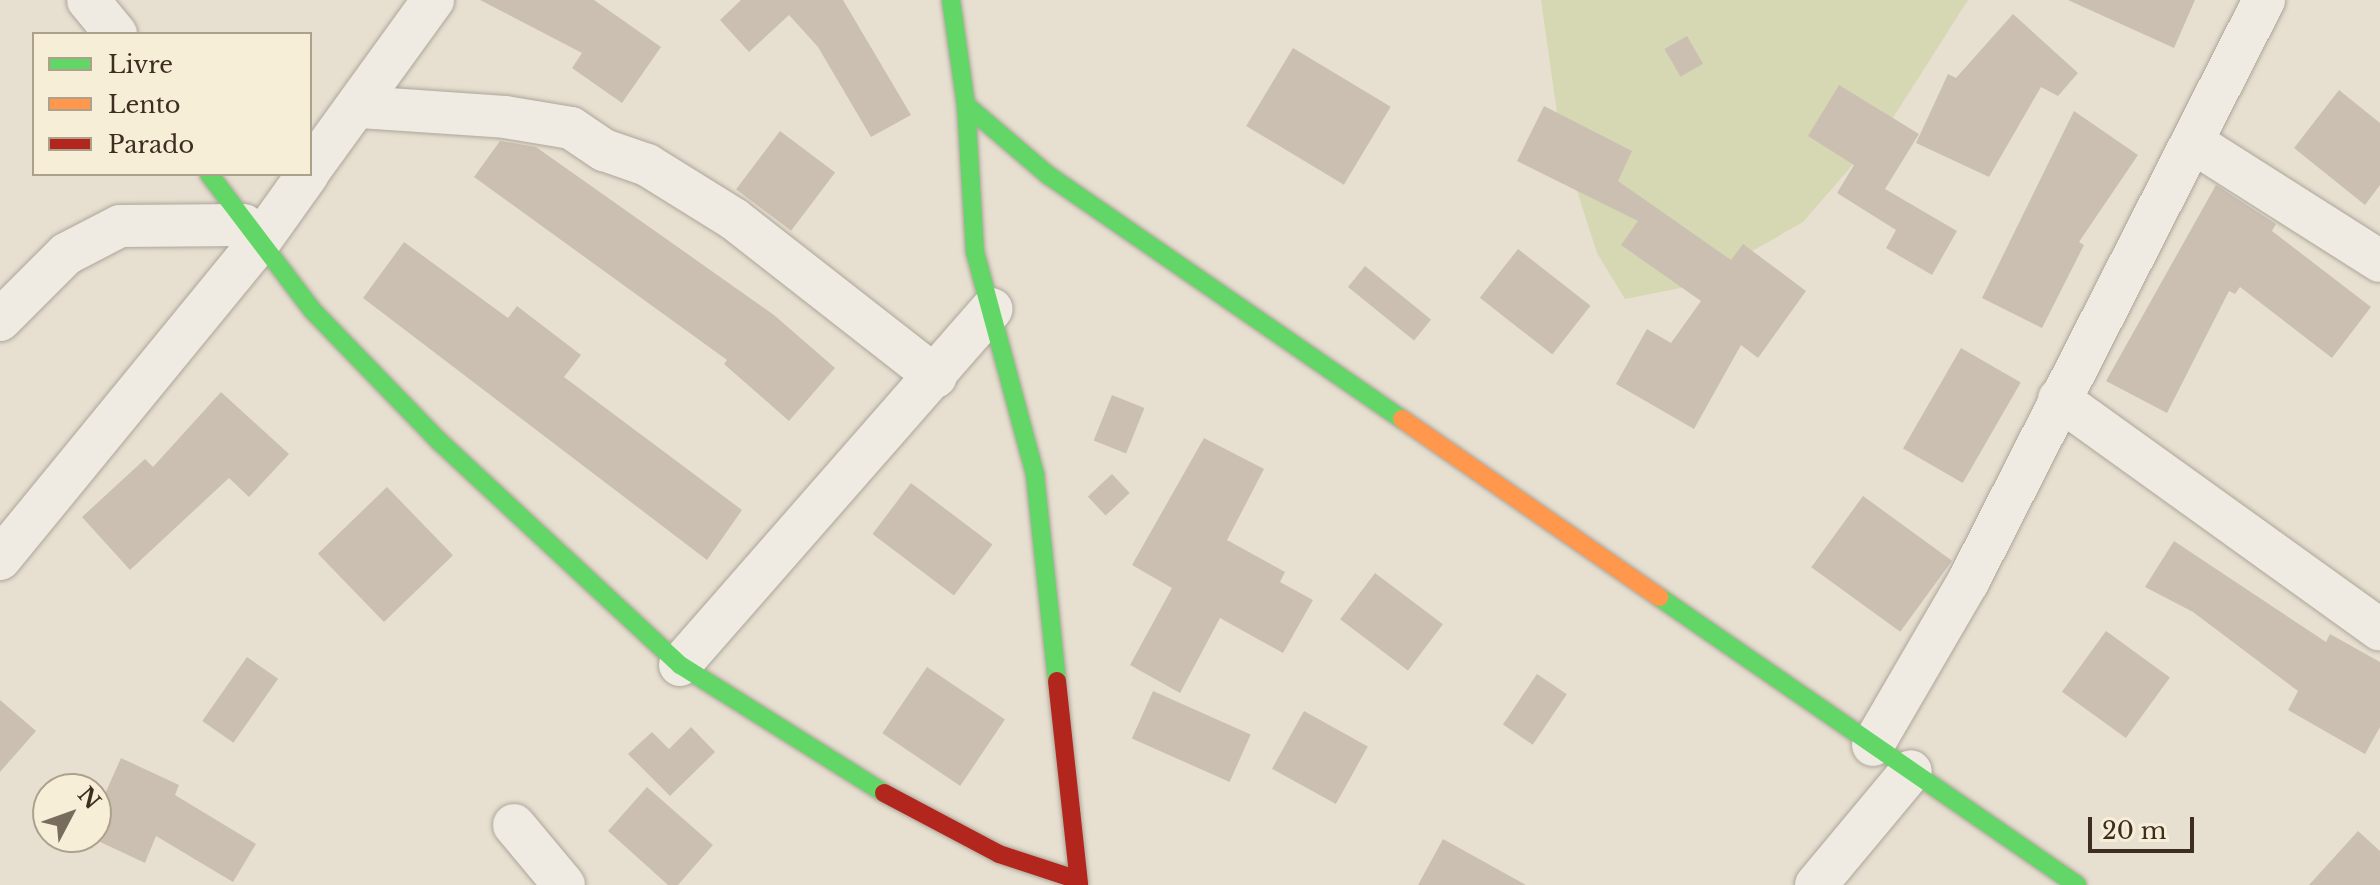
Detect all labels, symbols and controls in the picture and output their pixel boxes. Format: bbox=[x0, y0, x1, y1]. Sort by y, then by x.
legend bbox=[32, 32, 312, 176]
text: Livre bbox=[108, 50, 173, 79]
text: Lento bbox=[108, 90, 181, 119]
text: Parado bbox=[108, 130, 194, 159]
north arrow bbox=[32, 773, 112, 853]
text: N bbox=[72, 782, 106, 815]
scale bar bbox=[2092, 801, 2198, 851]
text: 20 m bbox=[2102, 816, 2167, 845]

